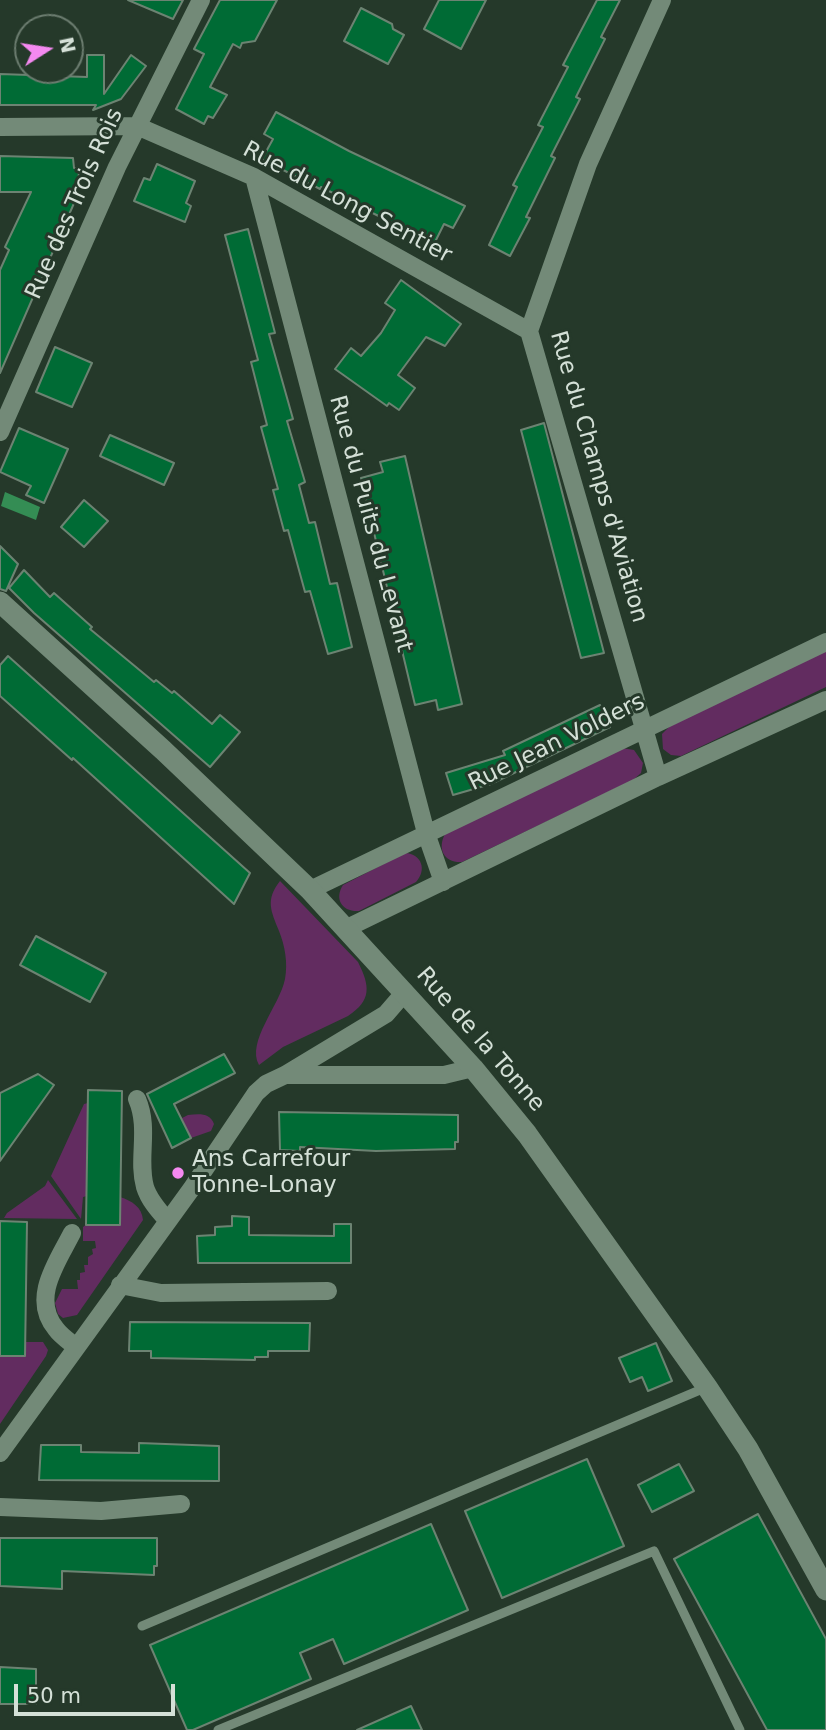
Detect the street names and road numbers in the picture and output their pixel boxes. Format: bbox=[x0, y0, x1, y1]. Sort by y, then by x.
street label: Rue des Trois Rois bbox=[21, 104, 129, 304]
street label: Rue du Long Sentier bbox=[238, 136, 456, 270]
street label: Rue du Champs d'Aviation bbox=[543, 328, 653, 626]
street label: Rue du Puits du Levant bbox=[322, 393, 418, 655]
street label: Rue Jean Volders bbox=[464, 688, 650, 798]
street label: Rue de la Tonne bbox=[410, 962, 550, 1118]

